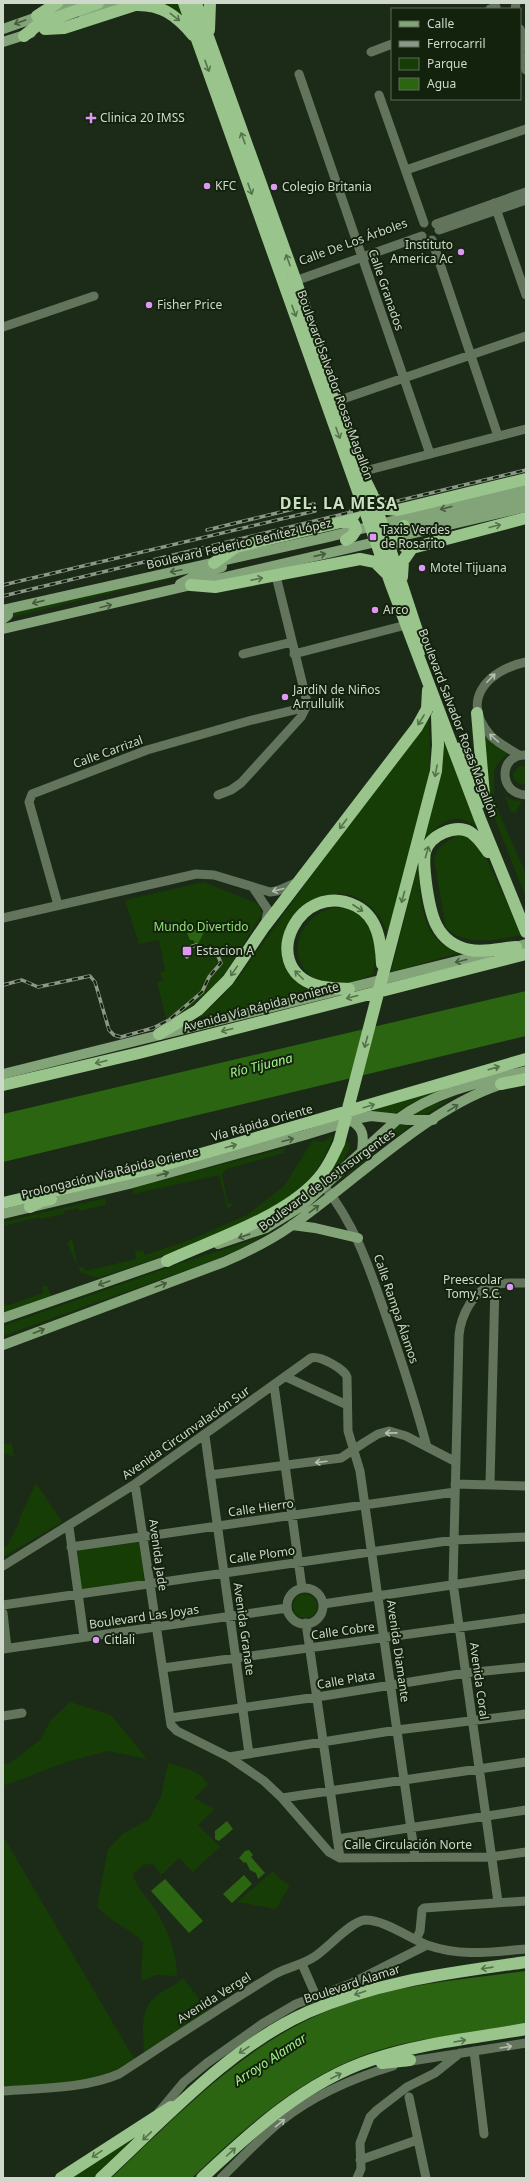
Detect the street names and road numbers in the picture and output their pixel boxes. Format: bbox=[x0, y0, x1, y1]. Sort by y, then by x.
street label: Calle De Los Árboles bbox=[296, 214, 410, 269]
street label: Calle Granados bbox=[365, 247, 408, 333]
street label: Boulevard Salvador Rosas Magallón bbox=[293, 288, 378, 482]
street label: Boulevard Federico Benítez López bbox=[145, 514, 333, 573]
street label: Boulevard Salvador Rosas Magallón bbox=[415, 626, 502, 820]
street label: Calle Carrizal bbox=[71, 731, 145, 772]
street label: Avenida Vía Rápida Poniente bbox=[181, 977, 341, 1036]
street label: Vía Rápida Oriente bbox=[209, 1100, 315, 1145]
street label: Boulevard de los Insurgentes bbox=[255, 1124, 398, 1235]
street label: Prolongación Vía Rápida Oriente bbox=[19, 1142, 201, 1203]
street label: Calle Rampa Álamos bbox=[370, 1252, 423, 1366]
street label: Avenida Circunvalación Sur bbox=[118, 1382, 253, 1483]
street label: Calle Hierro bbox=[227, 1494, 295, 1521]
street label: Avenida Jade bbox=[145, 1518, 172, 1592]
street label: Calle Plomo bbox=[228, 1541, 296, 1568]
street label: Avenida Granate bbox=[230, 1581, 259, 1677]
street label: Avenida Diamante bbox=[383, 1599, 414, 1704]
street label: Boulevard Las Joyas bbox=[88, 1600, 200, 1633]
street label: Calle Cobre bbox=[310, 1618, 376, 1643]
street label: Avenida Coral bbox=[466, 1641, 493, 1721]
street label: Calle Plata bbox=[316, 1666, 376, 1693]
street label: Calle Circulación Norte bbox=[344, 1836, 472, 1853]
street label: Boulevard Alamar bbox=[301, 1960, 402, 2007]
street label: Avenida Vergel bbox=[174, 1968, 254, 2027]

